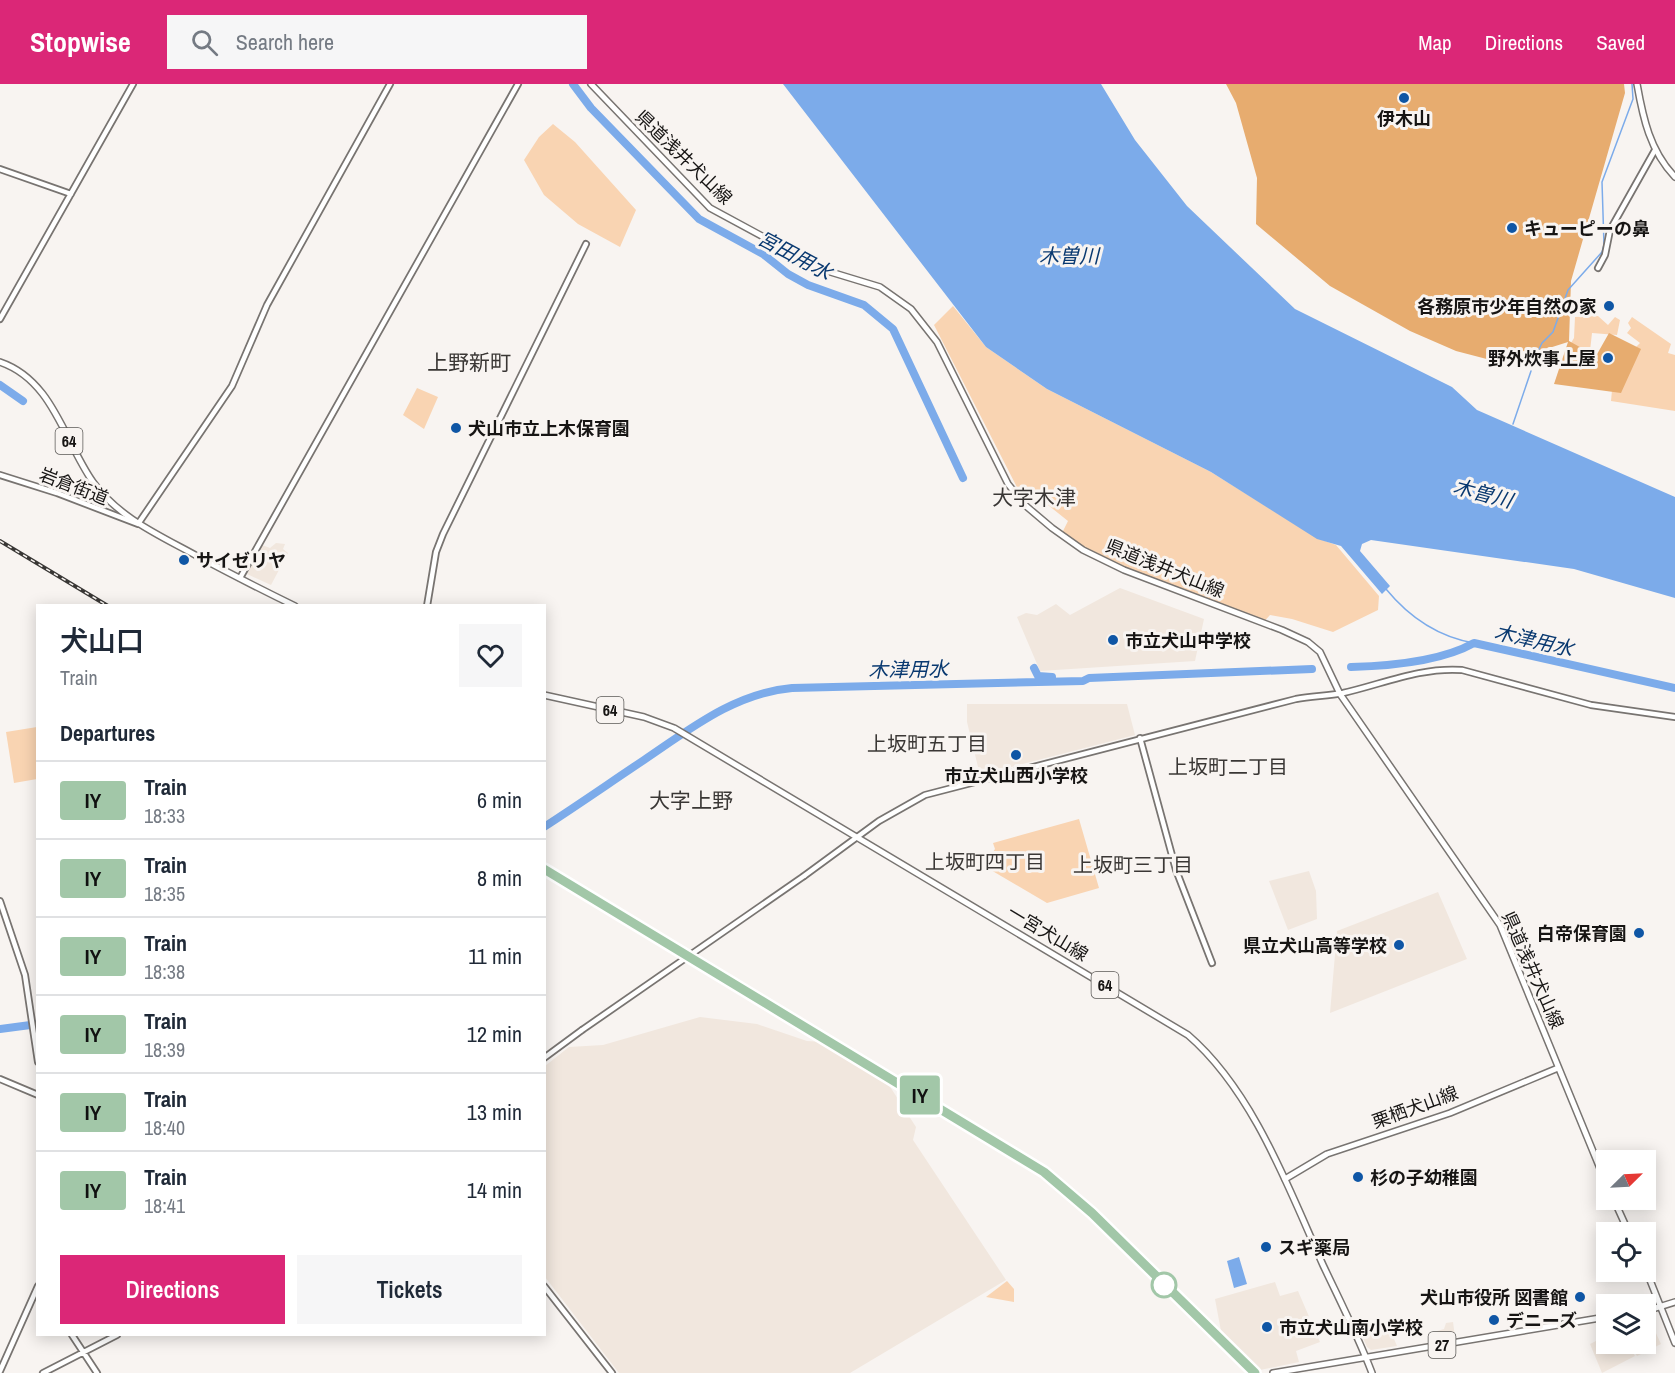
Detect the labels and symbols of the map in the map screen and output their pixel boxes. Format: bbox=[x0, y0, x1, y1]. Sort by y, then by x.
marker: 伊木山 bbox=[1397, 91, 1411, 105]
street label: 県道浅井犬山線 bbox=[630, 104, 738, 210]
place label: 伊木山 bbox=[1377, 106, 1431, 131]
place label: キューピーの鼻 bbox=[1524, 216, 1650, 241]
marker: キューピーの鼻 bbox=[1505, 221, 1519, 235]
water label: 宮田用水 bbox=[753, 224, 838, 287]
water label: 木曽川 bbox=[1039, 242, 1101, 269]
place label: 各務原市少年自然の家 bbox=[1417, 294, 1597, 319]
marker: 各務原市少年自然の家 bbox=[1602, 299, 1616, 313]
place label: 野外炊事上屋 bbox=[1488, 346, 1596, 371]
district label: 上野新町 bbox=[427, 348, 511, 377]
marker: 野外炊事上屋 bbox=[1601, 351, 1615, 365]
place label: 犬山市立上木保育園 bbox=[468, 416, 630, 441]
marker: 犬山市立上木保育園 bbox=[449, 421, 463, 435]
road number: 64 bbox=[56, 428, 82, 454]
street label: 岩倉街道 bbox=[36, 461, 112, 511]
water label: 木曽川 bbox=[1451, 472, 1517, 514]
district label: 大字木津 bbox=[992, 483, 1076, 512]
street label: 県道浅井犬山線 bbox=[1102, 533, 1228, 603]
place label: サイゼリヤ bbox=[196, 548, 286, 573]
marker: サイゼリヤ bbox=[177, 553, 191, 567]
water label: 木津用水 bbox=[1492, 618, 1578, 663]
place label: 市立犬山中学校 bbox=[1125, 628, 1251, 653]
marker: 市立犬山中学校 bbox=[1106, 633, 1120, 647]
water label: 木津用水 bbox=[868, 655, 950, 683]
road number: 64 bbox=[596, 697, 624, 723]
district label: 上坂町五丁目 bbox=[867, 730, 987, 757]
marker: 市立犬山西小学校 bbox=[1009, 748, 1023, 762]
district label: 上坂町二丁目 bbox=[1168, 753, 1288, 780]
place label: 市立犬山西小学校 bbox=[944, 763, 1088, 788]
district label: 大字上野 bbox=[649, 786, 733, 815]
district label: 上坂町四丁目 bbox=[925, 848, 1045, 875]
district label: 上坂町三丁目 bbox=[1073, 851, 1193, 878]
street label: 一宮犬山線 bbox=[1003, 899, 1093, 967]
street label: 県道浅井犬山線 bbox=[1496, 907, 1570, 1033]
place label: 白帝保育園 bbox=[1537, 921, 1627, 946]
marker: 白帝保育園 bbox=[1632, 926, 1646, 940]
place label: 県立犬山高等学校 bbox=[1243, 933, 1387, 958]
marker: 県立犬山高等学校 bbox=[1392, 938, 1406, 952]
road number: 64 bbox=[1092, 972, 1118, 998]
line badge: IY bbox=[893, 1076, 947, 1114]
street label: 栗栖犬山線 bbox=[1368, 1080, 1462, 1134]
north arrow bbox=[1596, 1150, 1656, 1210]
place label: 杉の子幼稚園 bbox=[1370, 1165, 1478, 1190]
marker: 杉の子幼稚園 bbox=[1351, 1170, 1365, 1184]
place label: スギ薬局 bbox=[1278, 1235, 1350, 1260]
marker: スギ薬局 bbox=[1259, 1240, 1273, 1254]
unlabelled marker bbox=[1151, 1272, 1177, 1298]
place label: 犬山市役所 図書館 bbox=[1420, 1285, 1568, 1310]
marker: 犬山市役所 図書館 bbox=[1573, 1290, 1587, 1304]
place label: デニーズ bbox=[1506, 1308, 1577, 1333]
marker: デニーズ bbox=[1487, 1313, 1501, 1327]
place label: 市立犬山南小学校 bbox=[1279, 1315, 1423, 1340]
marker: 市立犬山南小学校 bbox=[1260, 1320, 1274, 1334]
road number: 27 bbox=[1428, 1332, 1456, 1358]

